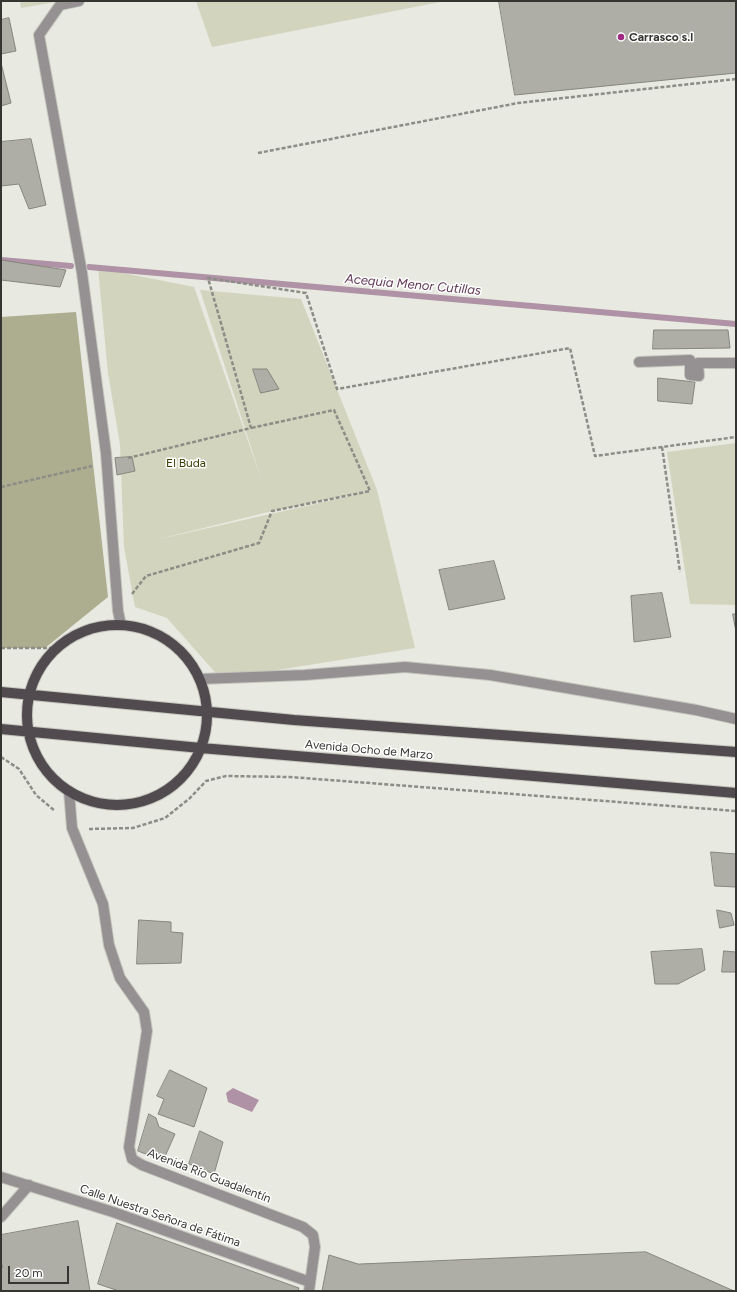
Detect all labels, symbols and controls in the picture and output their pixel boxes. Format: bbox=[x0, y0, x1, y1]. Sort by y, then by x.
place label: Carrasco s.l bbox=[629, 30, 693, 44]
marker: Carrasco s.l bbox=[616, 32, 626, 42]
water label: Acequia Menor Cutillas bbox=[344, 271, 482, 299]
park label: El Buda bbox=[166, 456, 206, 470]
street label: Avenida Ocho de Marzo bbox=[304, 737, 434, 763]
street label: Avenida Río Guadalentín bbox=[145, 1146, 273, 1206]
street label: Calle Nuestra Señora de Fátima bbox=[78, 1182, 242, 1250]
scale bar bbox=[10, 1258, 71, 1284]
text: 20 m bbox=[15, 1266, 43, 1280]

